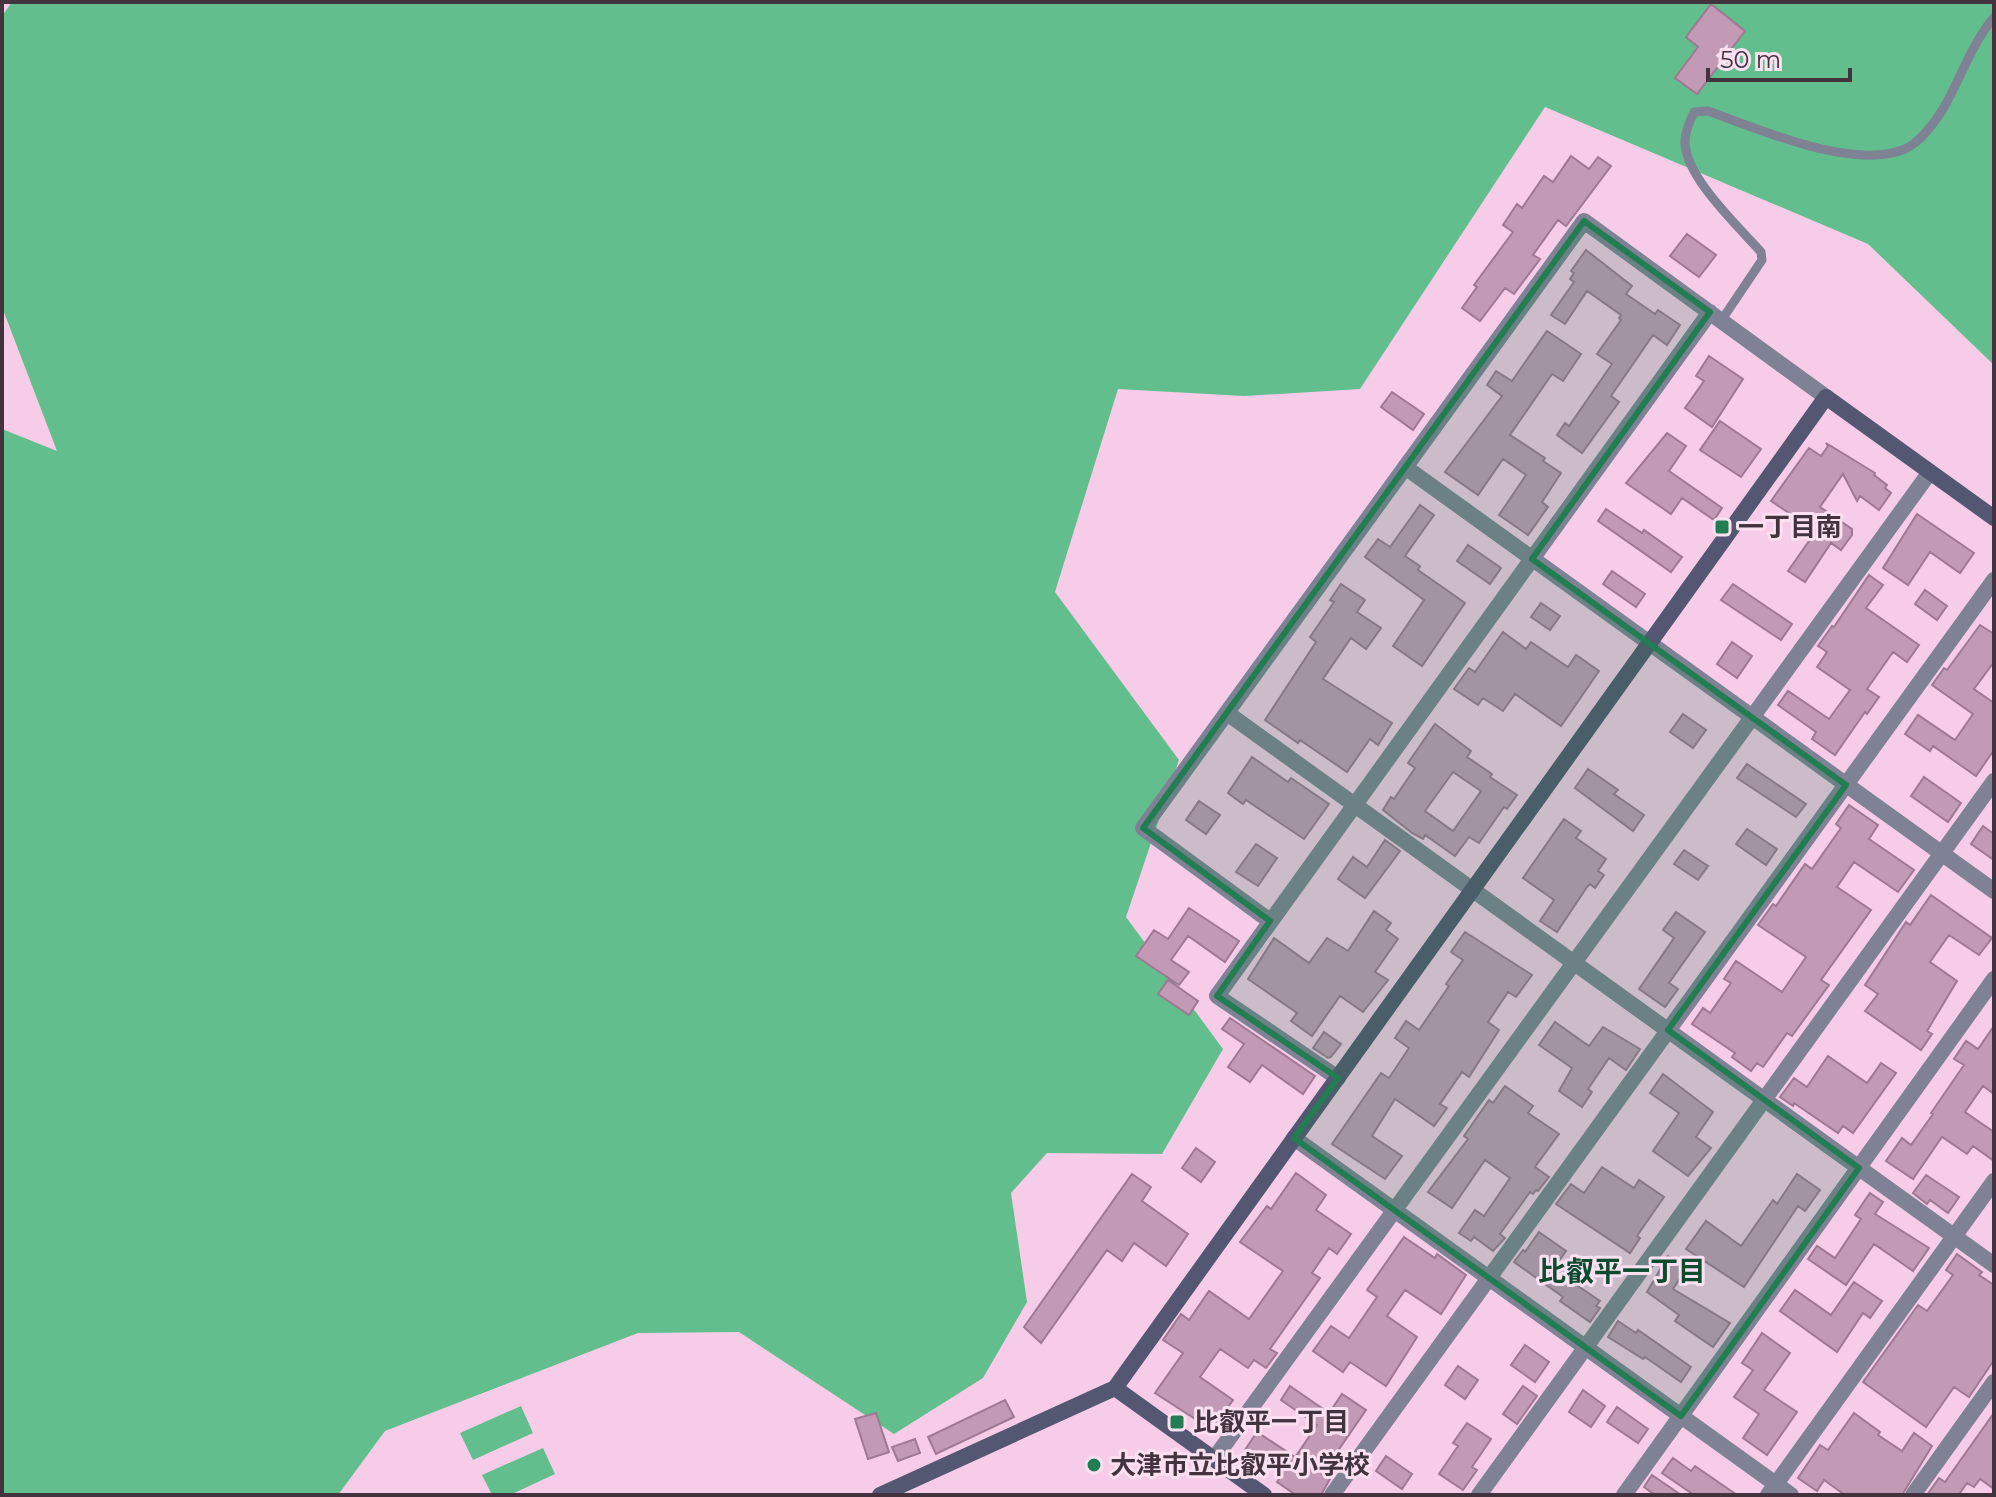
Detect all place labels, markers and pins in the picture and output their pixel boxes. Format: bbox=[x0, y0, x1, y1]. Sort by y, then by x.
place label: 一丁目南 bbox=[1738, 511, 1842, 543]
marker: 一丁目南 bbox=[1713, 518, 1731, 536]
place label: 比叡平一丁目 bbox=[1193, 1406, 1349, 1438]
marker: 比叡平一丁目 bbox=[1168, 1413, 1186, 1431]
place label: 大津市立比叡平小学校 bbox=[1110, 1449, 1370, 1481]
marker: 大津市立比叡平小学校 bbox=[1085, 1456, 1103, 1474]

